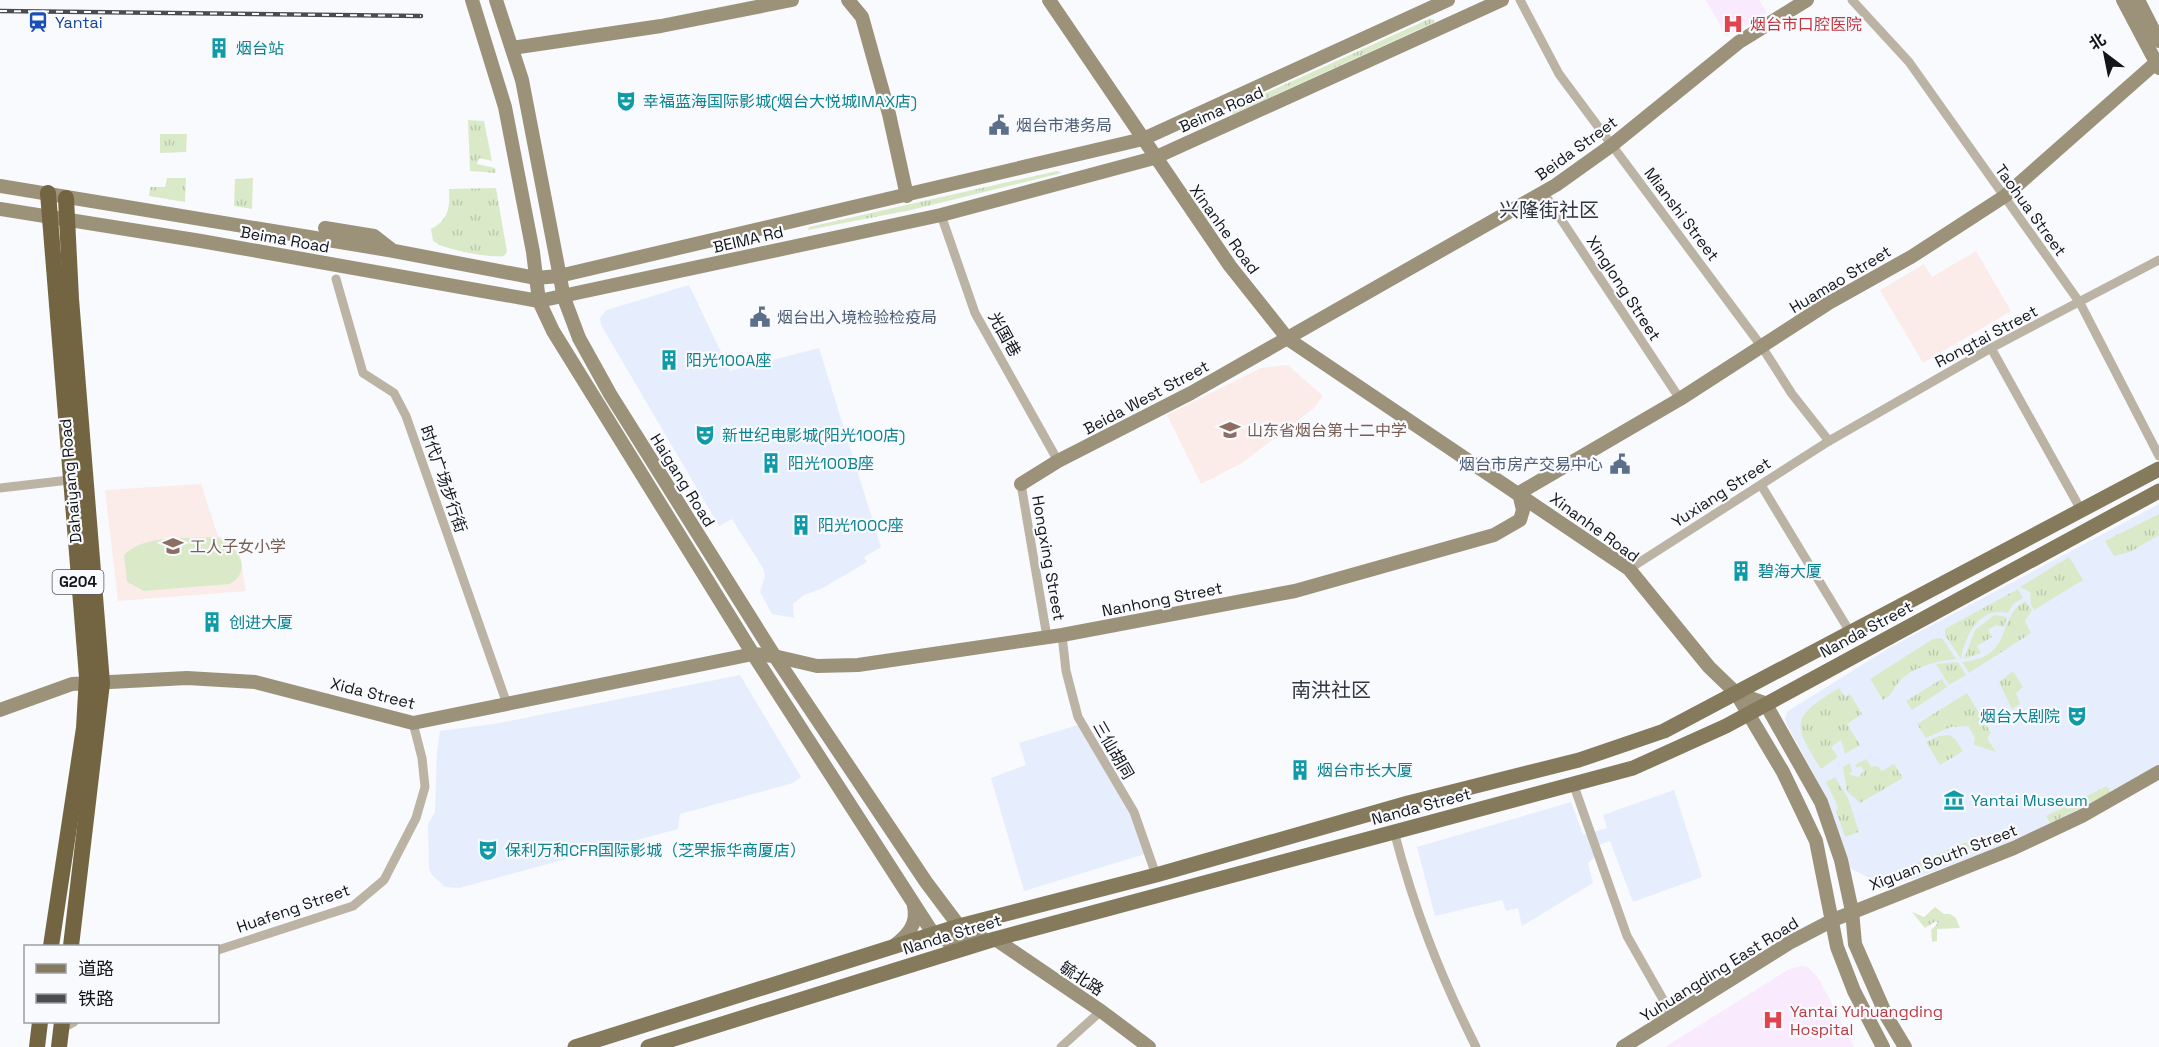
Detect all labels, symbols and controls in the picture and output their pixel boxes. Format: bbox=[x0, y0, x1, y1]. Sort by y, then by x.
station icon: Yantai bbox=[26, 10, 50, 34]
place label: Yantai bbox=[55, 12, 103, 33]
hospital icon: 烟台市口腔医院 bbox=[1721, 12, 1745, 36]
place label: 烟台市口腔医院 bbox=[1750, 14, 1862, 35]
north arrow bbox=[2075, 24, 2135, 84]
text: 北 bbox=[2085, 29, 2110, 55]
building icon: 烟台站 bbox=[207, 36, 231, 60]
place label: 烟台站 bbox=[236, 38, 284, 59]
street label: Beima Road bbox=[1176, 81, 1267, 137]
theatre icon: 幸福蓝海国际影城(烟台大悦城IMAX店) bbox=[614, 89, 638, 113]
place label: 幸福蓝海国际影城(烟台大悦城IMAX店) bbox=[643, 91, 917, 112]
street label: Beida Street bbox=[1531, 112, 1621, 185]
public building icon: 烟台市港务局 bbox=[987, 113, 1011, 137]
place label: 烟台市港务局 bbox=[1016, 115, 1112, 136]
street label: Taohua Street bbox=[1990, 160, 2071, 260]
street label: Mianshi Street bbox=[1640, 163, 1724, 265]
street label: Xinanhe Road bbox=[1185, 180, 1264, 278]
district label: 兴隆街社区 bbox=[1499, 197, 1599, 223]
street label: Beima Road bbox=[239, 221, 331, 258]
street label: BEIMA Rd bbox=[711, 221, 785, 258]
street label: Xinglong Street bbox=[1582, 232, 1665, 345]
street label: Huamao Street bbox=[1786, 241, 1895, 318]
street label: Rongtai Street bbox=[1931, 301, 2041, 372]
public building icon: 烟台出入境检验检疫局 bbox=[748, 305, 772, 329]
place label: 烟台出入境检验检疫局 bbox=[777, 307, 937, 328]
street label: 光国巷 bbox=[984, 308, 1025, 360]
building icon: 阳光100A座 bbox=[657, 348, 681, 372]
place label: 阳光100A座 bbox=[686, 350, 771, 371]
street label: Beida West Street bbox=[1080, 355, 1213, 439]
street label: Dahaiyang Road bbox=[55, 418, 86, 544]
school or university icon: 山东省烟台第十二中学 bbox=[1218, 418, 1242, 442]
place label: 山东省烟台第十二中学 bbox=[1247, 420, 1407, 441]
street label: 时代广场步行街 bbox=[415, 423, 472, 536]
theatre icon: 新世纪电影城(阳光100店) bbox=[693, 423, 717, 447]
place label: 新世纪电影城(阳光100店) bbox=[722, 425, 905, 446]
street label: Haigang Road bbox=[645, 430, 720, 531]
building icon: 阳光100B座 bbox=[759, 451, 783, 475]
public building icon: 烟台市房产交易中心 bbox=[1608, 452, 1632, 476]
place label: 阳光100B座 bbox=[788, 453, 874, 474]
street label: Yuxiang Street bbox=[1668, 453, 1775, 532]
place label: 烟台市房产交易中心 bbox=[1459, 454, 1603, 475]
street label: Xinanhe Road bbox=[1546, 488, 1644, 567]
street label: Hongxing Street bbox=[1027, 494, 1070, 622]
building icon: 阳光100C座 bbox=[789, 513, 813, 537]
place label: 阳光100C座 bbox=[818, 515, 903, 536]
school or university icon: 工人子女小学 bbox=[161, 534, 185, 558]
place label: 工人子女小学 bbox=[190, 536, 286, 557]
building icon: 碧海大厦 bbox=[1729, 559, 1753, 583]
place label: 碧海大厦 bbox=[1758, 561, 1822, 582]
road number: G204 bbox=[52, 570, 104, 594]
street label: Nanhong Street bbox=[1100, 578, 1224, 621]
street label: Nanda Street bbox=[1816, 596, 1916, 663]
building icon: 创进大厦 bbox=[200, 610, 224, 634]
place label: 创进大厦 bbox=[229, 612, 293, 633]
street label: Xida Street bbox=[328, 673, 417, 714]
district label: 南洪社区 bbox=[1291, 677, 1371, 703]
theatre icon: 烟台大剧院 bbox=[2065, 704, 2089, 728]
place label: 烟台大剧院 bbox=[1980, 706, 2060, 727]
street label: 三仙胡同 bbox=[1088, 717, 1139, 783]
building icon: 烟台市长大厦 bbox=[1288, 758, 1312, 782]
place label: 烟台市长大厦 bbox=[1317, 760, 1413, 781]
street label: Nanda Street bbox=[1369, 783, 1473, 830]
museum icon: Yantai Museum bbox=[1942, 788, 1966, 812]
place label: Yantai Museum bbox=[1971, 790, 2088, 811]
street label: Xiguan South Street bbox=[1866, 820, 2020, 895]
theatre icon: 保利万和CFR国际影城（芝罘振华商厦店） bbox=[476, 838, 500, 862]
place label: 保利万和CFR国际影城（芝罘振华商厦店） bbox=[505, 840, 806, 861]
street label: Huafeng Street bbox=[234, 879, 352, 938]
street label: Nanda Street bbox=[900, 910, 1004, 959]
street label: Yuhuangding East Road bbox=[1636, 912, 1802, 1027]
legend bbox=[24, 945, 219, 1023]
text: 道路 bbox=[78, 957, 114, 980]
street label: 毓北路 bbox=[1056, 957, 1108, 1000]
text: 铁路 bbox=[78, 987, 114, 1010]
place label: Yantai Yuhuangding Hospital bbox=[1790, 1001, 1943, 1040]
hospital icon: Yantai Yuhuangding Hospital bbox=[1761, 1008, 1785, 1032]

